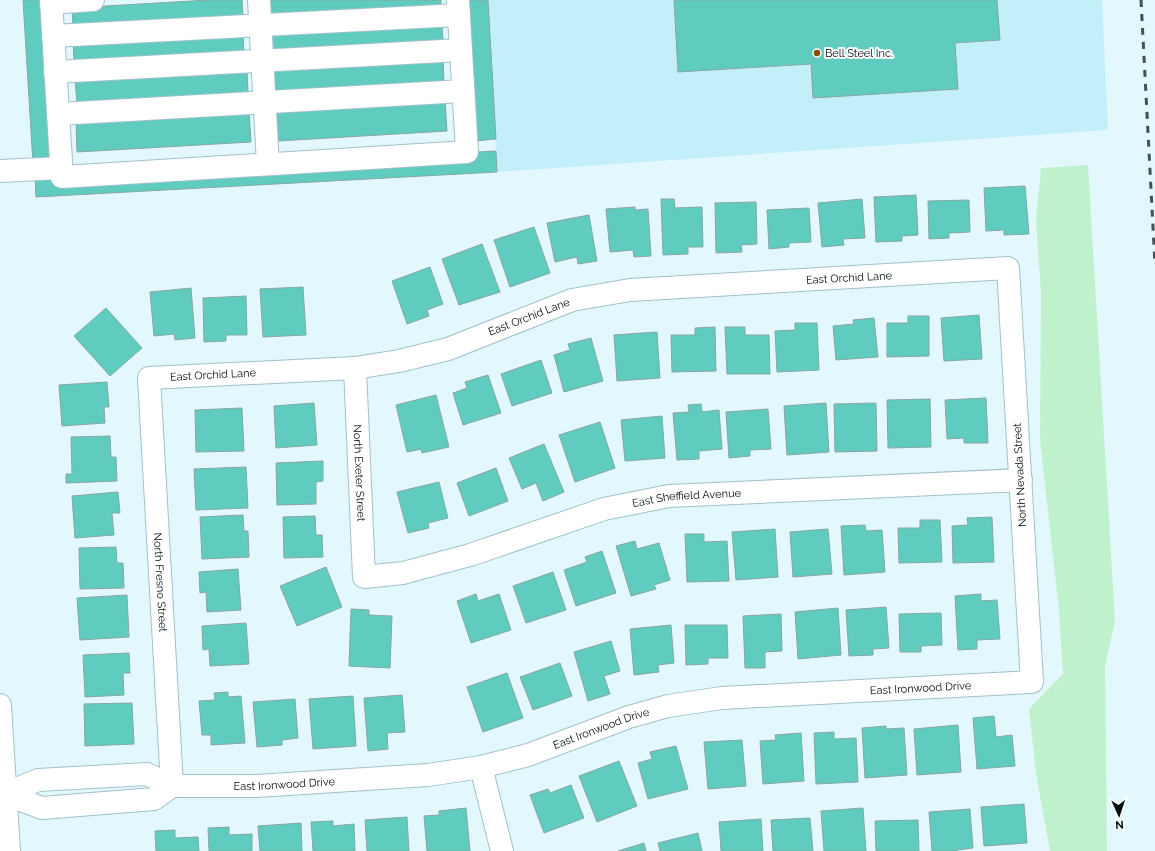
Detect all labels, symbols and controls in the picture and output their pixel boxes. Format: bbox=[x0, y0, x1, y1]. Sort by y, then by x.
place label: Bell Steel Inc. bbox=[825, 47, 893, 60]
marker: Bell Steel Inc. bbox=[812, 48, 822, 58]
street label: East Orchid Lane bbox=[806, 269, 893, 287]
street label: East Orchid Lane bbox=[486, 295, 572, 339]
street label: East Orchid Lane bbox=[170, 366, 257, 384]
street label: North Nevada Street bbox=[1011, 422, 1029, 527]
street label: North Exeter Street bbox=[351, 424, 368, 522]
street label: East Sheffield Avenue bbox=[631, 486, 742, 510]
street label: North Fresno Street bbox=[151, 532, 170, 633]
street label: East Ironwood Drive bbox=[869, 679, 972, 697]
street label: East Ironwood Drive bbox=[551, 705, 651, 752]
street label: East Ironwood Drive bbox=[233, 774, 336, 793]
north arrow bbox=[1099, 795, 1139, 835]
text: N bbox=[1115, 818, 1124, 831]

